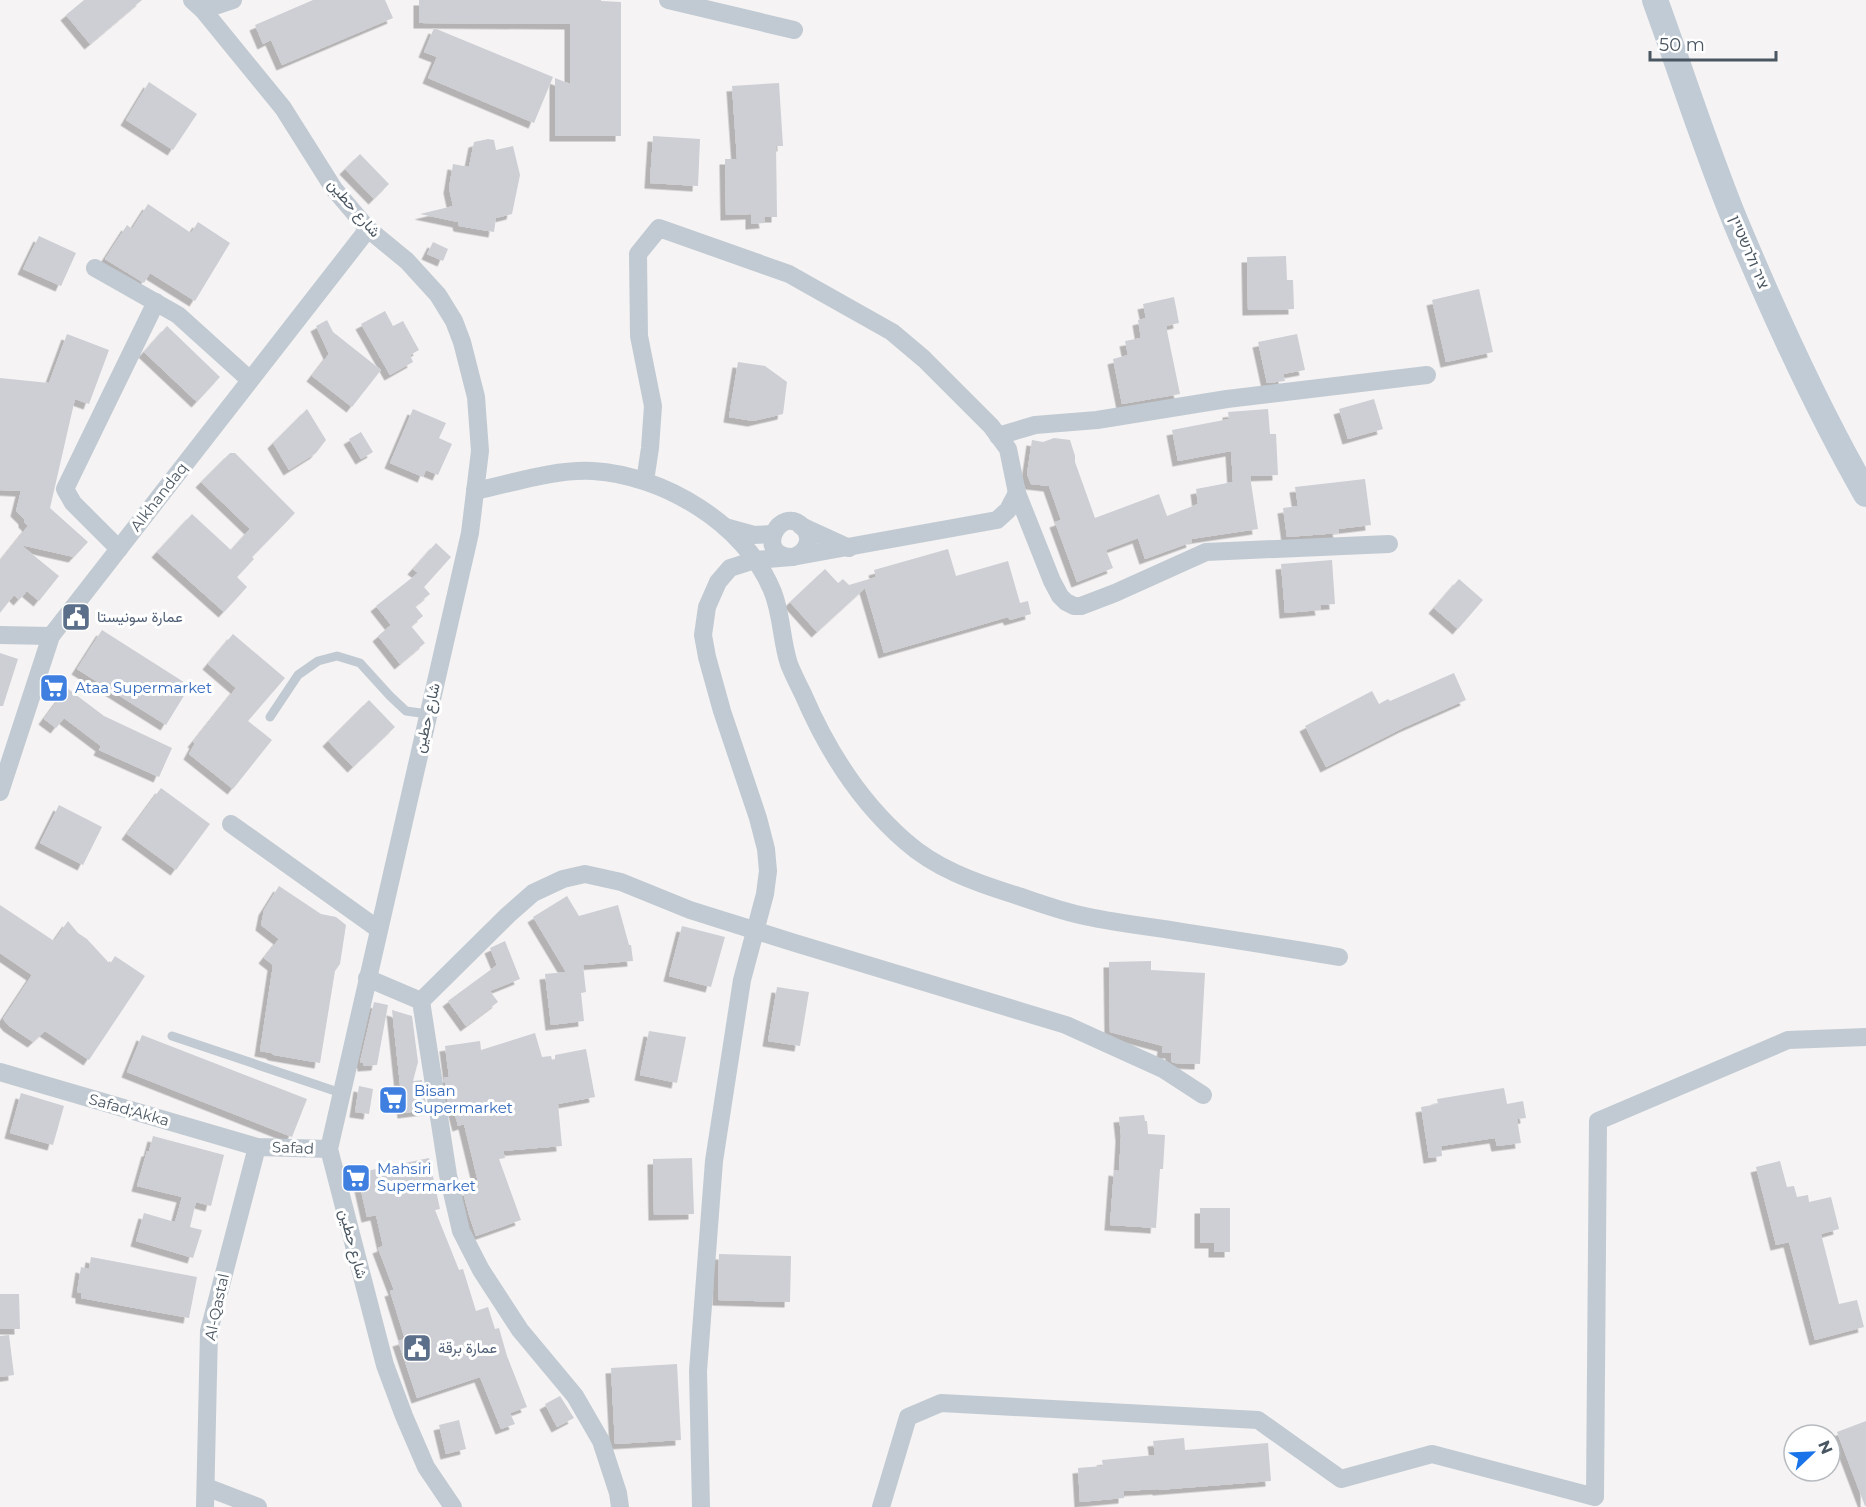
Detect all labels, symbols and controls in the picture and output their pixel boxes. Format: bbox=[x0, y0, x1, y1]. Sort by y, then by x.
scale bar bbox=[1650, 24, 1776, 62]
text: 50 m bbox=[1659, 34, 1705, 56]
street label: شارع حطين bbox=[322, 175, 385, 242]
street label: ציר ולרשטיין bbox=[1725, 212, 1774, 292]
street label: Alkhandaq bbox=[126, 458, 191, 535]
public building icon: عمارة سونيستا bbox=[60, 601, 92, 633]
place label: عمارة سونيستا bbox=[97, 607, 183, 626]
supermarket icon: Ataa Supermarket bbox=[38, 672, 70, 704]
place label: Ataa Supermarket bbox=[75, 678, 212, 697]
street label: شارع حطين bbox=[409, 681, 446, 755]
place label: Bisan Supermarket bbox=[414, 1081, 513, 1117]
supermarket icon: Bisan Supermarket bbox=[377, 1084, 409, 1116]
street label: Safad;Akka bbox=[87, 1089, 172, 1130]
street label: Safad bbox=[272, 1137, 314, 1158]
place label: Mahsiri Supermarket bbox=[377, 1159, 476, 1195]
supermarket icon: Mahsiri Supermarket bbox=[340, 1162, 372, 1194]
street label: شارع حطين bbox=[333, 1207, 372, 1281]
street label: Al-Qastal bbox=[200, 1272, 233, 1342]
public building icon: عمارة برقة bbox=[401, 1332, 433, 1364]
place label: عمارة برقة bbox=[438, 1338, 497, 1357]
north arrow bbox=[1782, 1423, 1842, 1483]
text: N bbox=[1814, 1438, 1837, 1457]

